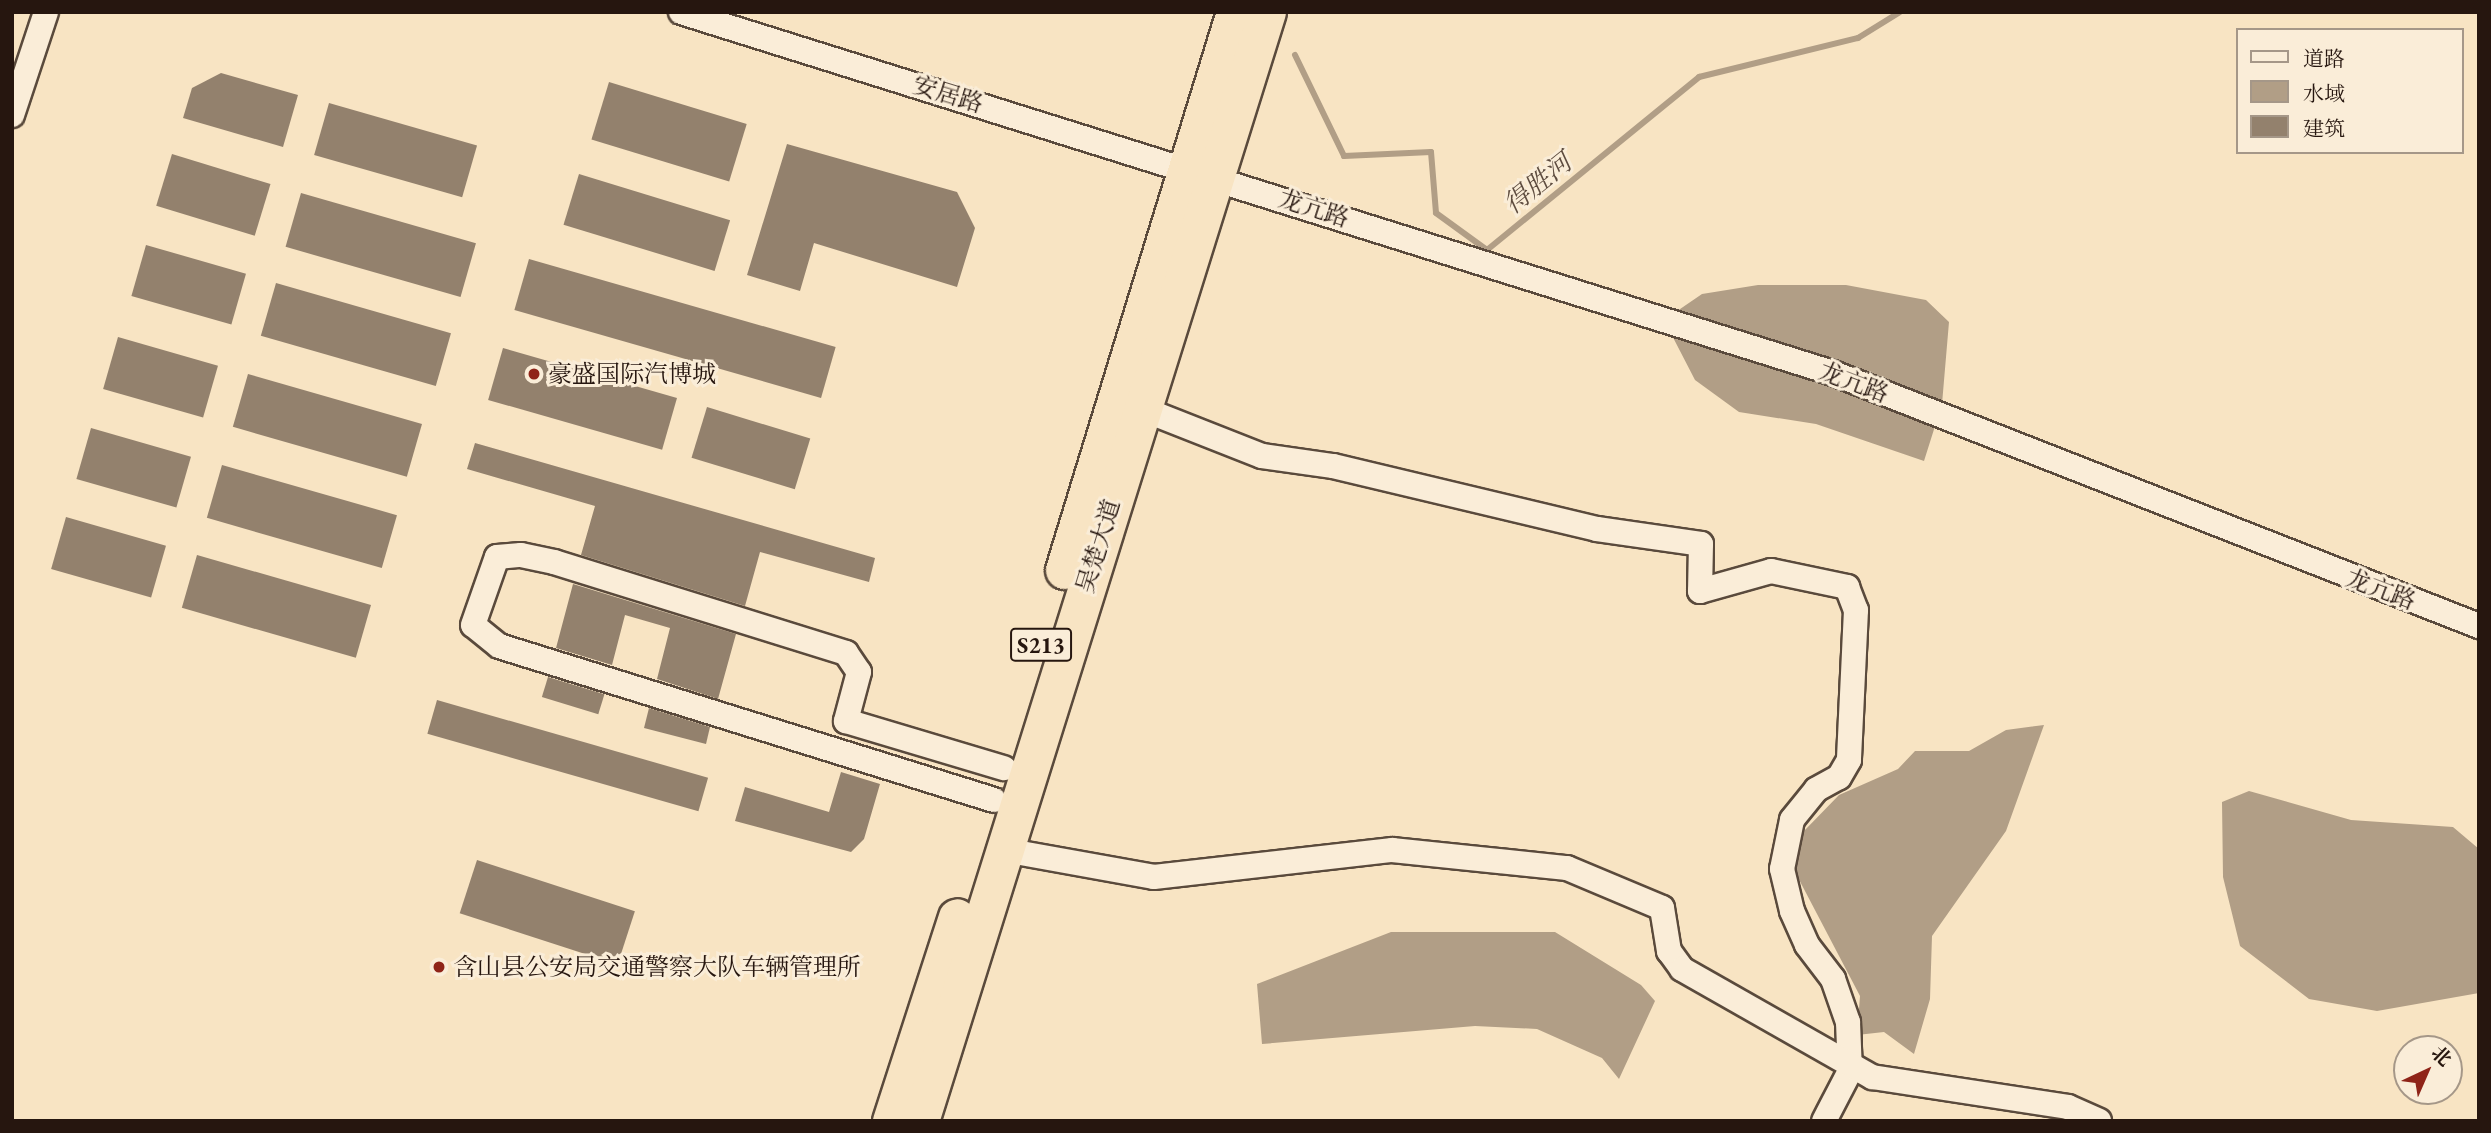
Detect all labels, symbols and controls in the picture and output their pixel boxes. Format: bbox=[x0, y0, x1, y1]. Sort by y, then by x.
legend bbox=[2236, 28, 2463, 154]
text: 道路 bbox=[2303, 45, 2345, 72]
street label: 安居路 bbox=[909, 70, 987, 118]
text: 水域 bbox=[2303, 80, 2345, 107]
text: 建筑 bbox=[2303, 115, 2345, 142]
water label: 得胜河 bbox=[1498, 147, 1578, 221]
street label: 龙亢路 bbox=[1275, 183, 1353, 233]
street label: 龙亢路 bbox=[1815, 356, 1893, 408]
place label: 豪盛国际汽博城 bbox=[548, 360, 716, 388]
marker: 豪盛国际汽博城 bbox=[526, 366, 542, 382]
street label: 吴楚大道 bbox=[1070, 496, 1126, 596]
street label: 龙亢路 bbox=[2342, 563, 2420, 615]
road number: S213 bbox=[1010, 625, 1072, 664]
place label: 含山县公安局交通警察大队车辆管理所 bbox=[453, 953, 861, 981]
marker: 含山县公安局交通警察大队车辆管理所 bbox=[431, 959, 447, 975]
north arrow bbox=[2393, 1035, 2463, 1105]
text: 北 bbox=[2426, 1040, 2457, 1072]

